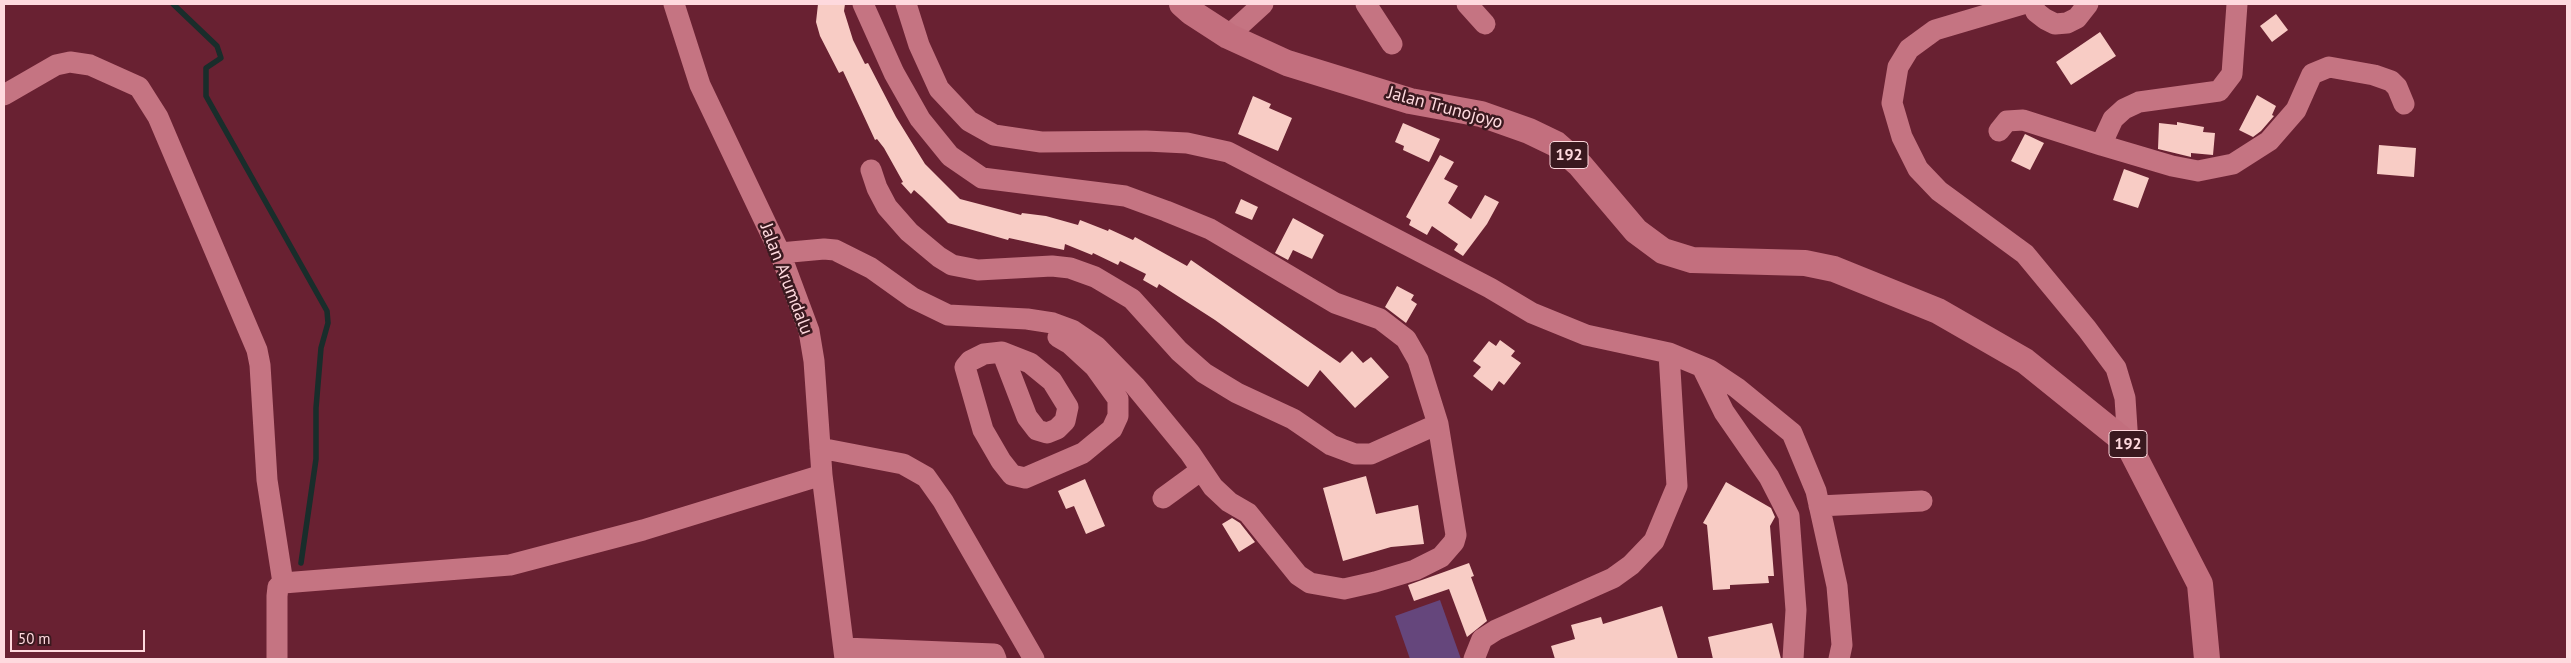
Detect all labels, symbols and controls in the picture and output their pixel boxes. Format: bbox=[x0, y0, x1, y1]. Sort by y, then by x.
street label: Jalan Trunojoyo bbox=[1385, 82, 1505, 134]
road number: 192 bbox=[1550, 142, 1588, 168]
street label: Jalan Arumdalu bbox=[755, 220, 817, 338]
road number: 192 bbox=[2109, 430, 2147, 458]
scale bar bbox=[12, 620, 148, 652]
text: 50 m bbox=[18, 629, 51, 648]

